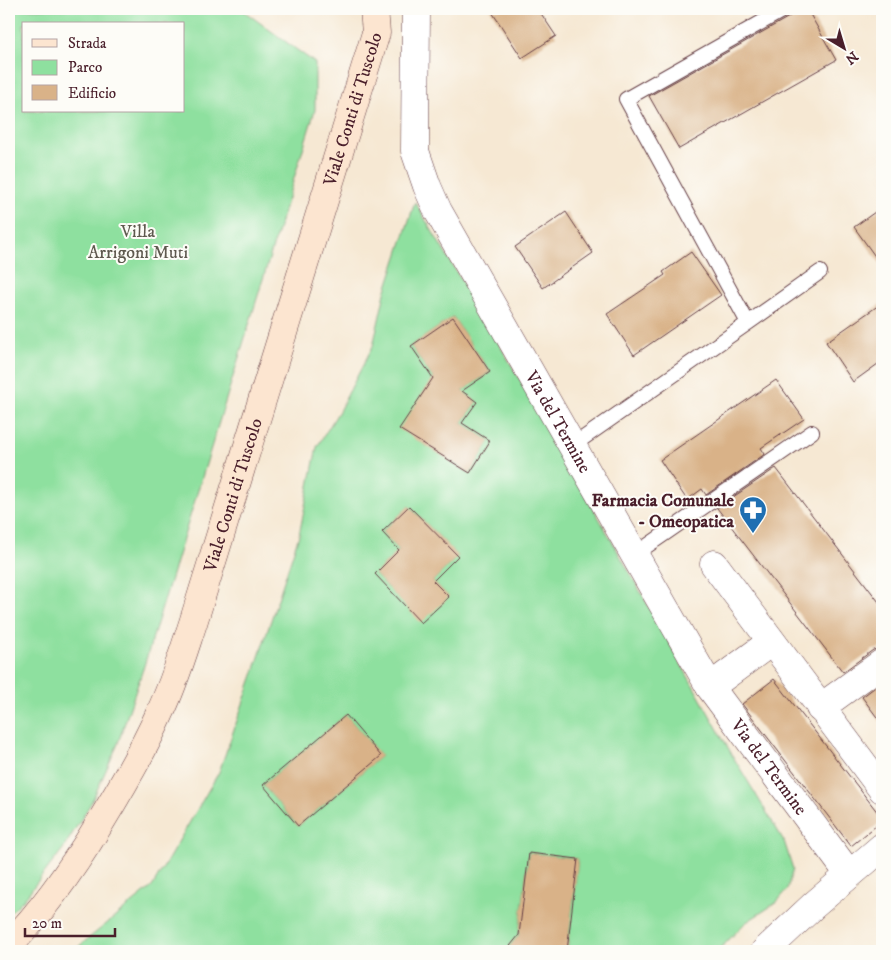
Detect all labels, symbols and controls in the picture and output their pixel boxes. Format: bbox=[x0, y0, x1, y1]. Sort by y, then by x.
legend bbox=[22, 22, 185, 112]
north arrow bbox=[818, 22, 868, 72]
street label: Viale Conti di Tuscolo bbox=[319, 30, 388, 190]
text: Strada bbox=[68, 34, 107, 53]
text: N bbox=[841, 47, 861, 68]
text: Parco bbox=[68, 58, 102, 77]
text: Edificio bbox=[68, 84, 116, 103]
park label: Villa Arrigoni Muti bbox=[88, 221, 188, 264]
street label: Via del Termine bbox=[519, 366, 595, 477]
street label: Viale Conti di Tuscolo bbox=[199, 415, 268, 576]
place label: Farmacia Comunale - Omeopatica bbox=[591, 490, 735, 533]
pharmacy icon: Farmacia Comunale - Omeopatica bbox=[738, 495, 768, 534]
street label: Via del Termine bbox=[725, 714, 811, 820]
scale bar bbox=[25, 905, 115, 937]
text: 20 m bbox=[32, 914, 62, 933]

